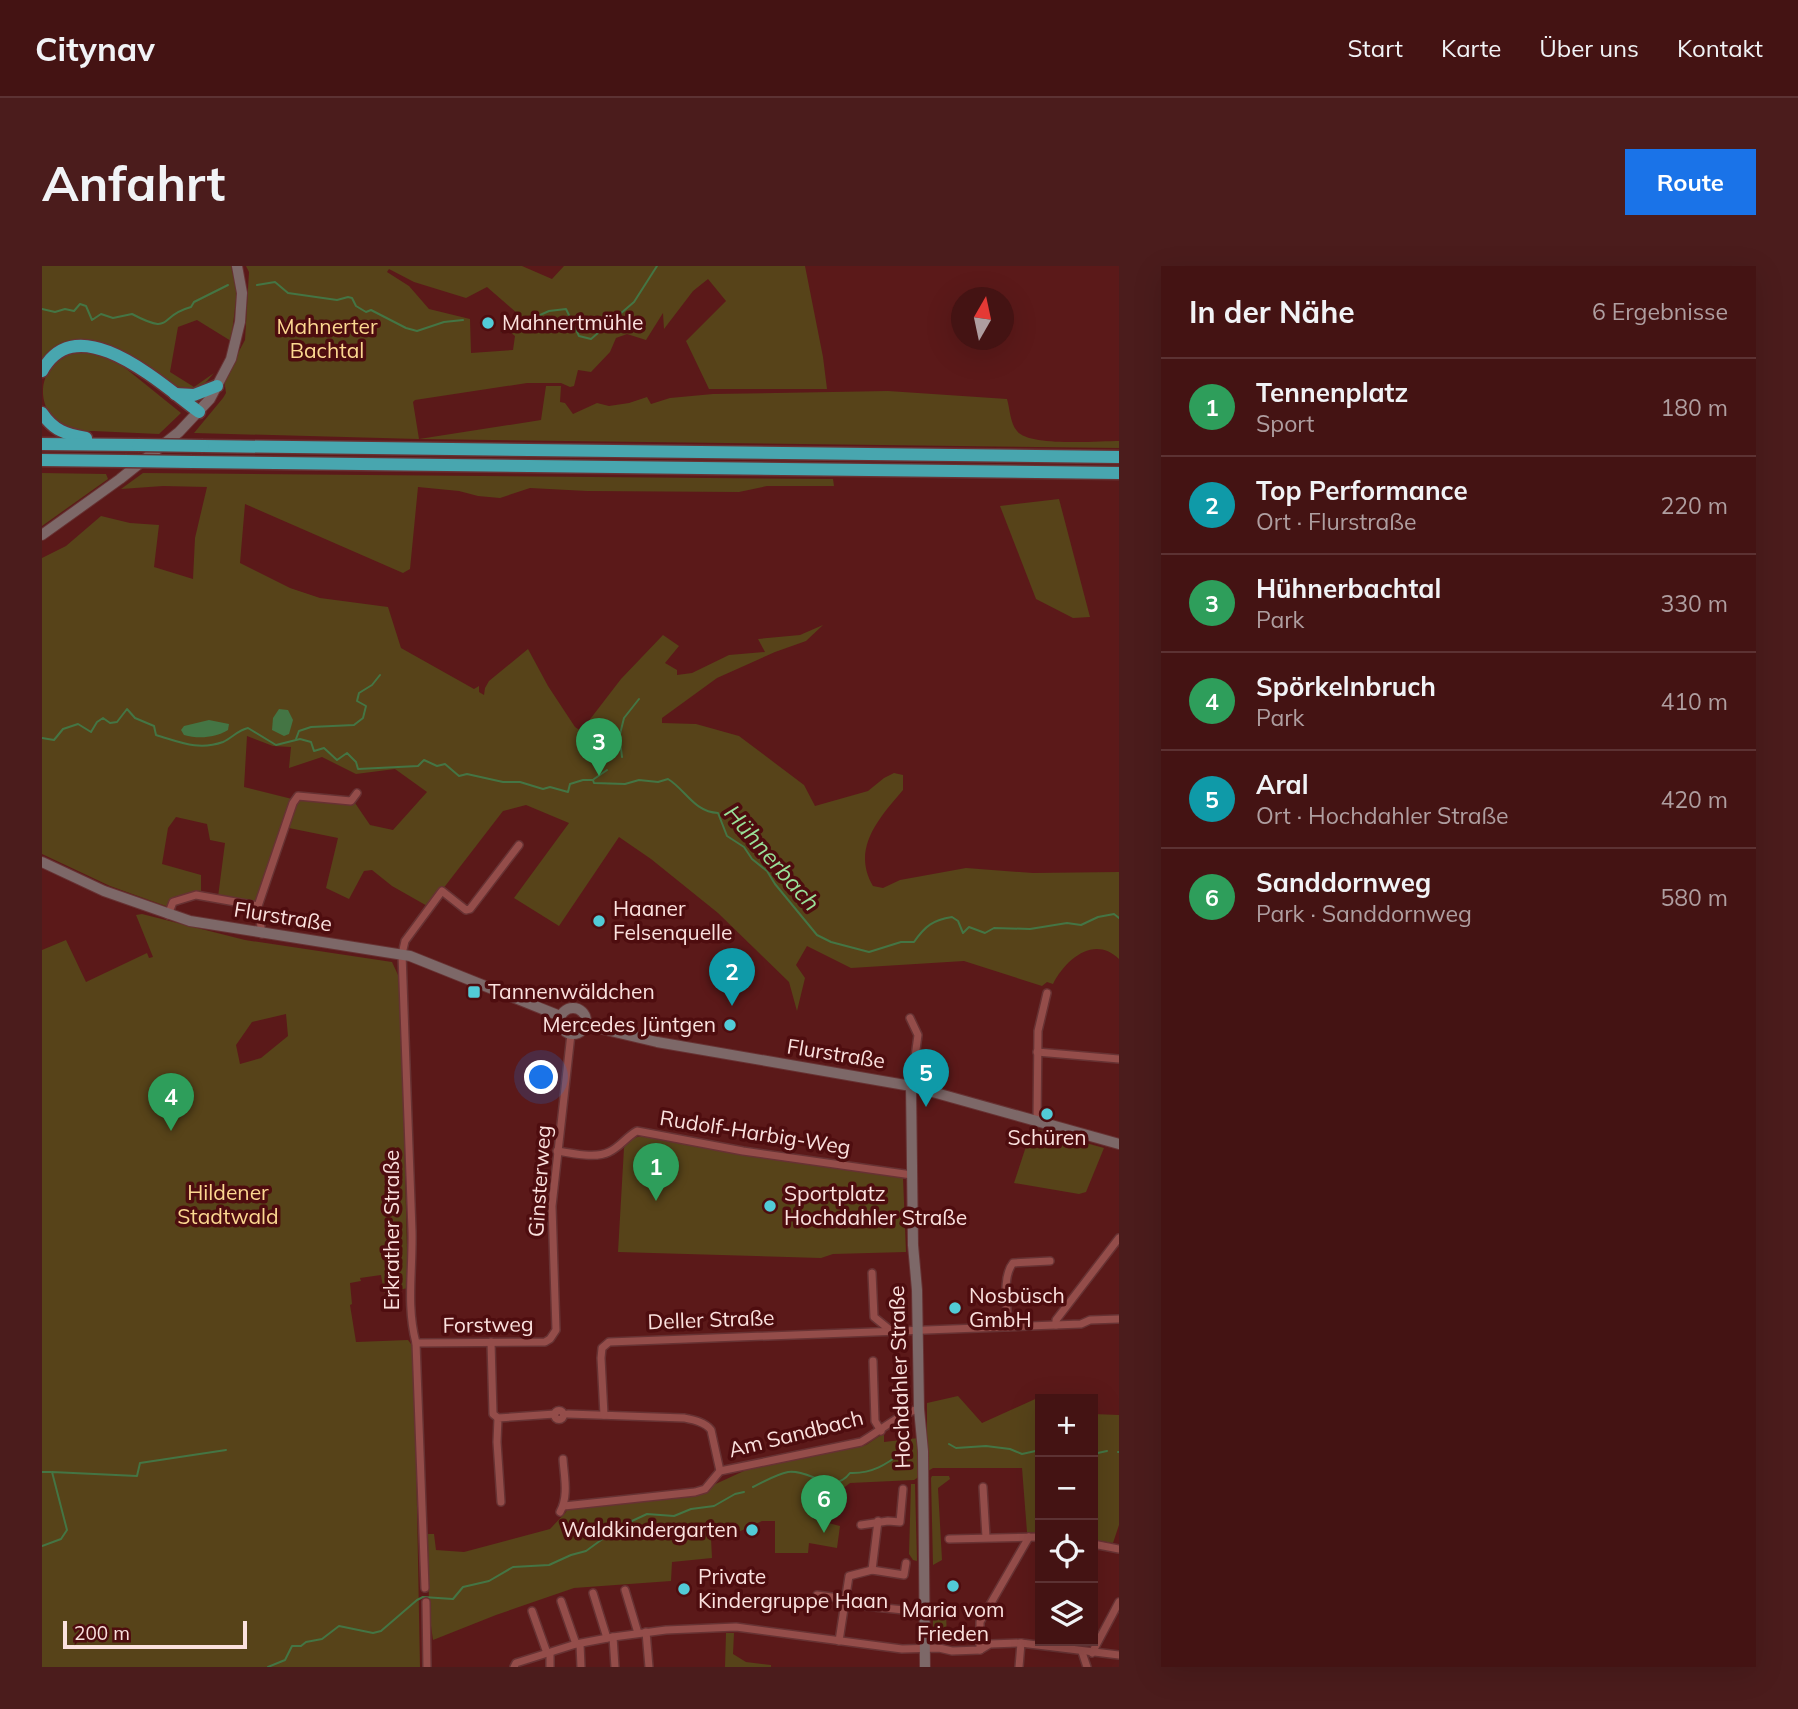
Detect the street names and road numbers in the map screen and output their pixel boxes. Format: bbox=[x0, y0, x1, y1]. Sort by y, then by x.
street label: Flurstraße bbox=[232, 895, 334, 937]
street label: Flurstraße bbox=[785, 1032, 887, 1074]
street label: Rudolf-Harbig-Weg bbox=[658, 1104, 852, 1160]
street label: Ginsterweg bbox=[522, 1124, 556, 1238]
street label: Erkrather Straße bbox=[378, 1150, 404, 1310]
street label: Hochdahler Straße bbox=[883, 1285, 915, 1469]
street label: Deller Straße bbox=[647, 1304, 775, 1334]
street label: Forstweg bbox=[442, 1310, 534, 1338]
street label: Am Sandbach bbox=[726, 1404, 866, 1462]

